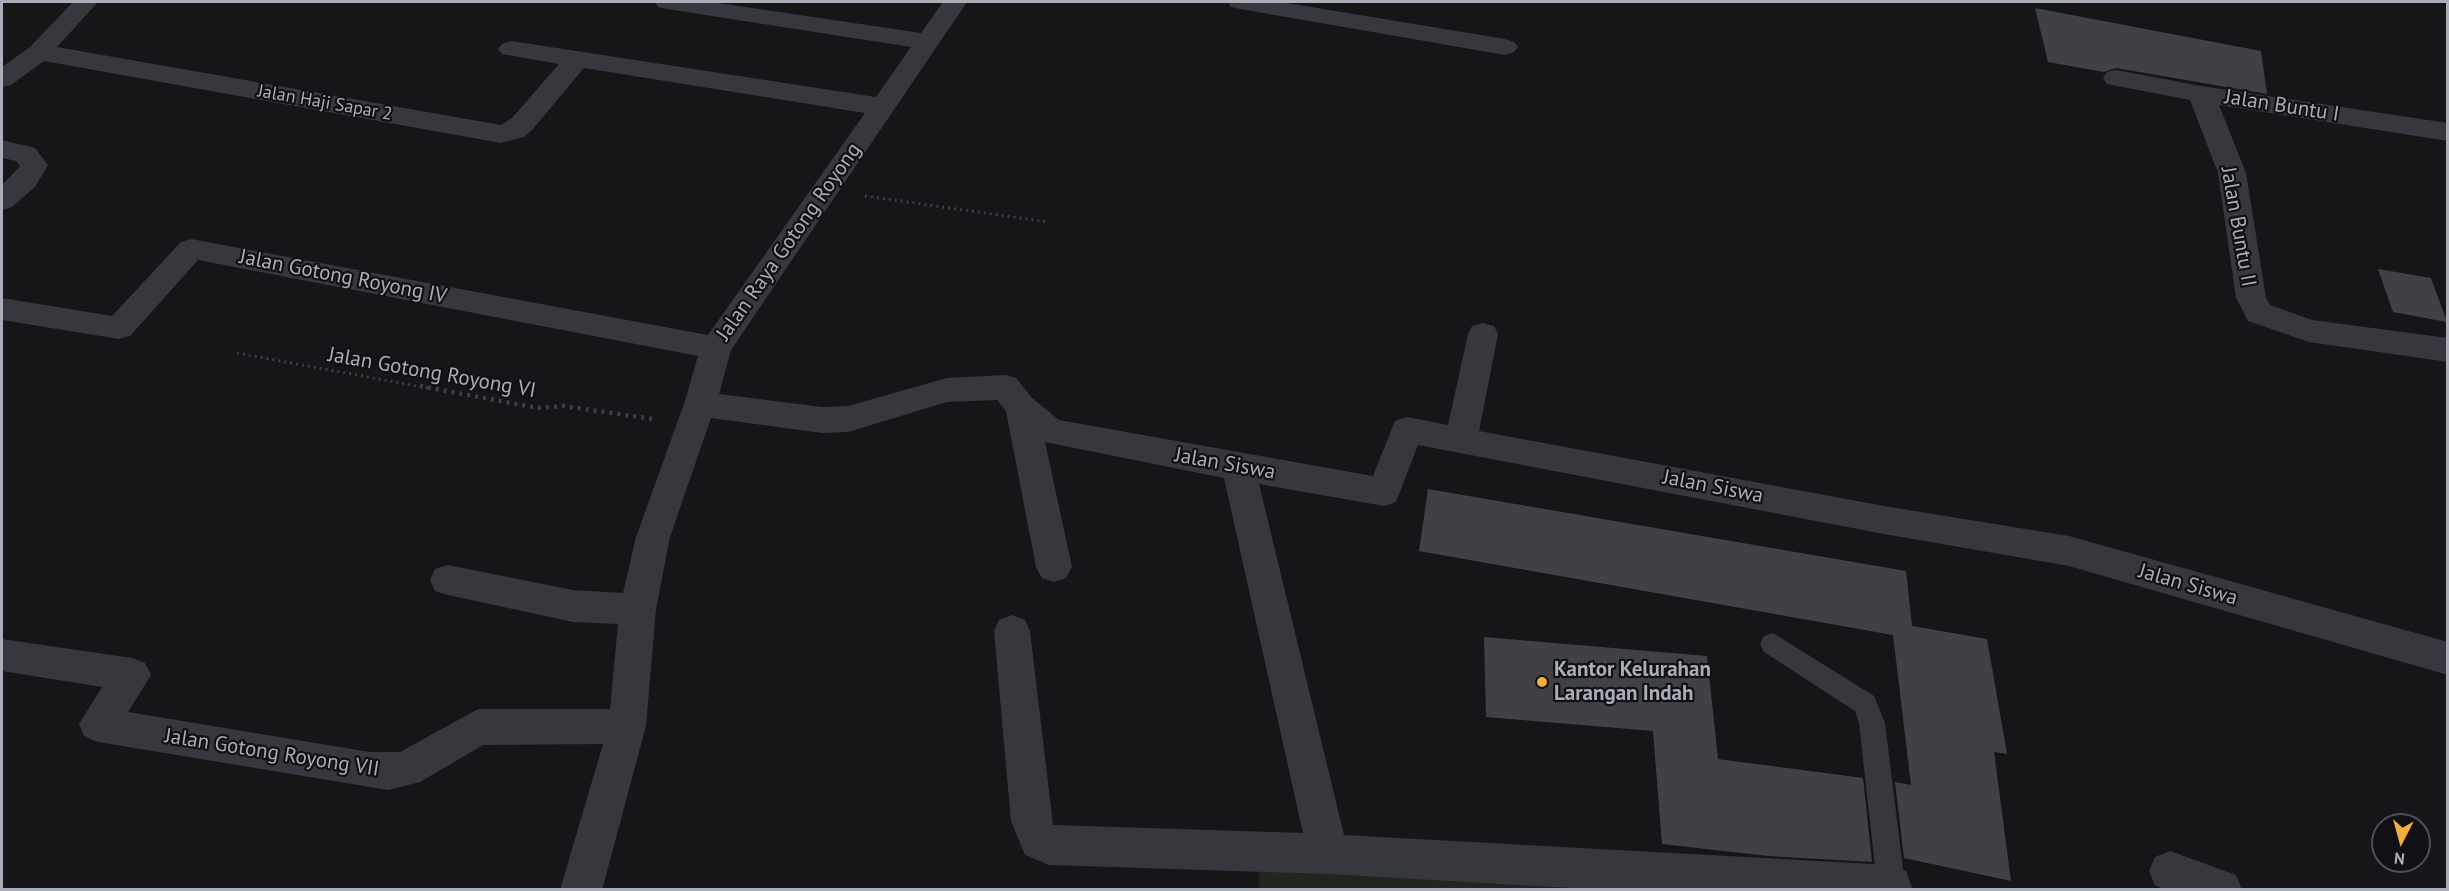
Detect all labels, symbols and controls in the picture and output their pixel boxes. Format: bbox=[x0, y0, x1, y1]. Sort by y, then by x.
street label: Jalan Haji Sapar 2 bbox=[256, 81, 394, 125]
street label: Jalan Buntu I bbox=[2223, 85, 2341, 127]
street label: Jalan Raya Gotong Royong bbox=[711, 138, 867, 346]
street label: Jalan Buntu II bbox=[2215, 165, 2261, 289]
street label: Jalan Gotong Royong IV bbox=[237, 245, 449, 309]
street label: Jalan Gotong Royong VI bbox=[326, 342, 538, 404]
street label: Jalan Siswa bbox=[1173, 443, 1277, 485]
street label: Jalan Siswa bbox=[1661, 465, 1765, 509]
street label: Jalan Siswa bbox=[2136, 559, 2240, 611]
place label: Kantor Kelurahan Larangan Indah bbox=[1554, 657, 1711, 707]
marker: Kantor Kelurahan Larangan Indah bbox=[1535, 675, 1549, 689]
street label: Jalan Gotong Royong VII bbox=[163, 724, 381, 782]
north arrow bbox=[2371, 813, 2431, 873]
text: N bbox=[2393, 848, 2406, 869]

